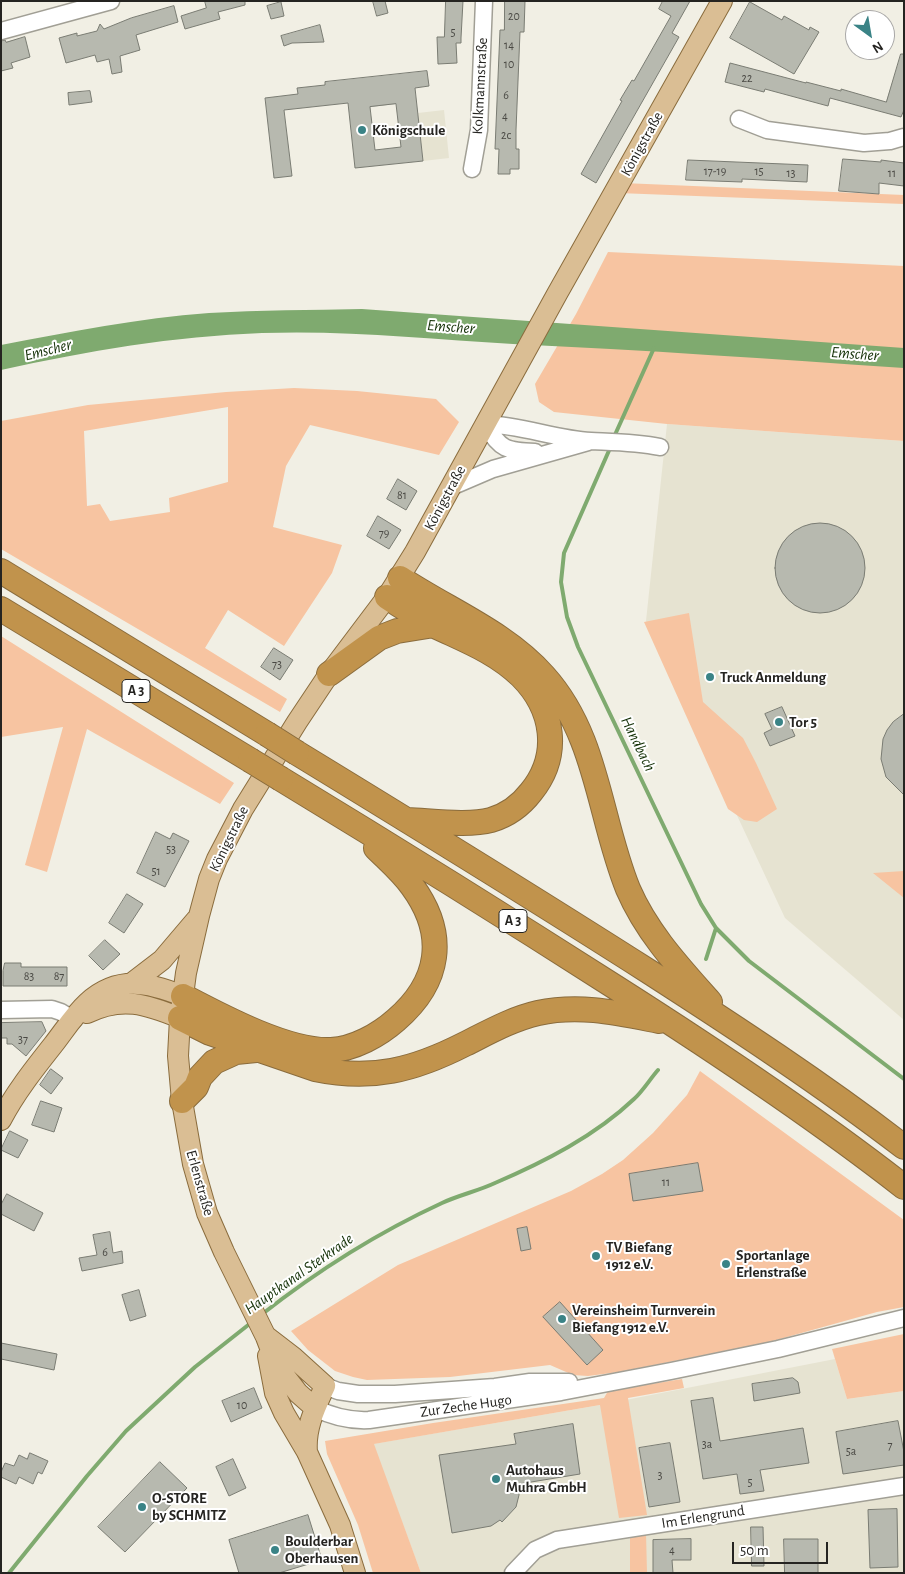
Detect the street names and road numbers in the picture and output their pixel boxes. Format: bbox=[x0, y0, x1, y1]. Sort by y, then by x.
street label: Kolkmannstraße bbox=[468, 37, 492, 135]
street label: Königstraße bbox=[617, 109, 667, 179]
street label: Königstraße bbox=[420, 462, 470, 534]
road number: A 3 bbox=[122, 679, 150, 702]
street label: Königstraße bbox=[205, 803, 253, 875]
road number: A 3 bbox=[499, 909, 527, 932]
street label: Erlenstraße bbox=[182, 1148, 218, 1218]
street label: Zur Zeche Hugo bbox=[419, 1391, 513, 1421]
street label: Im Erlengrund bbox=[660, 1502, 746, 1532]

